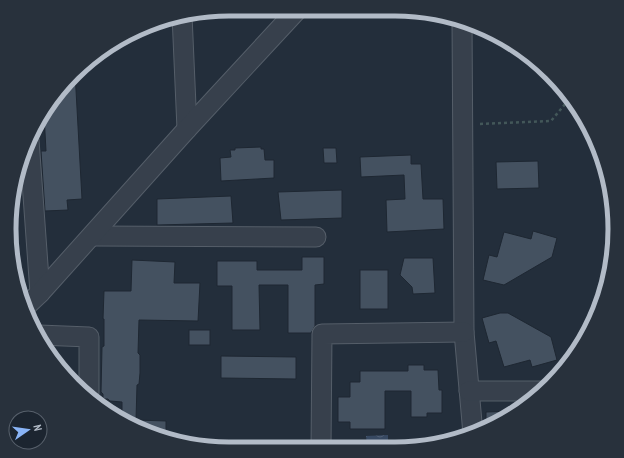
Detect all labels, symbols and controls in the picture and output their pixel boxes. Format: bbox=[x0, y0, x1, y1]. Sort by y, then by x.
north arrow bbox=[8, 410, 48, 450]
text: N bbox=[30, 423, 45, 432]

